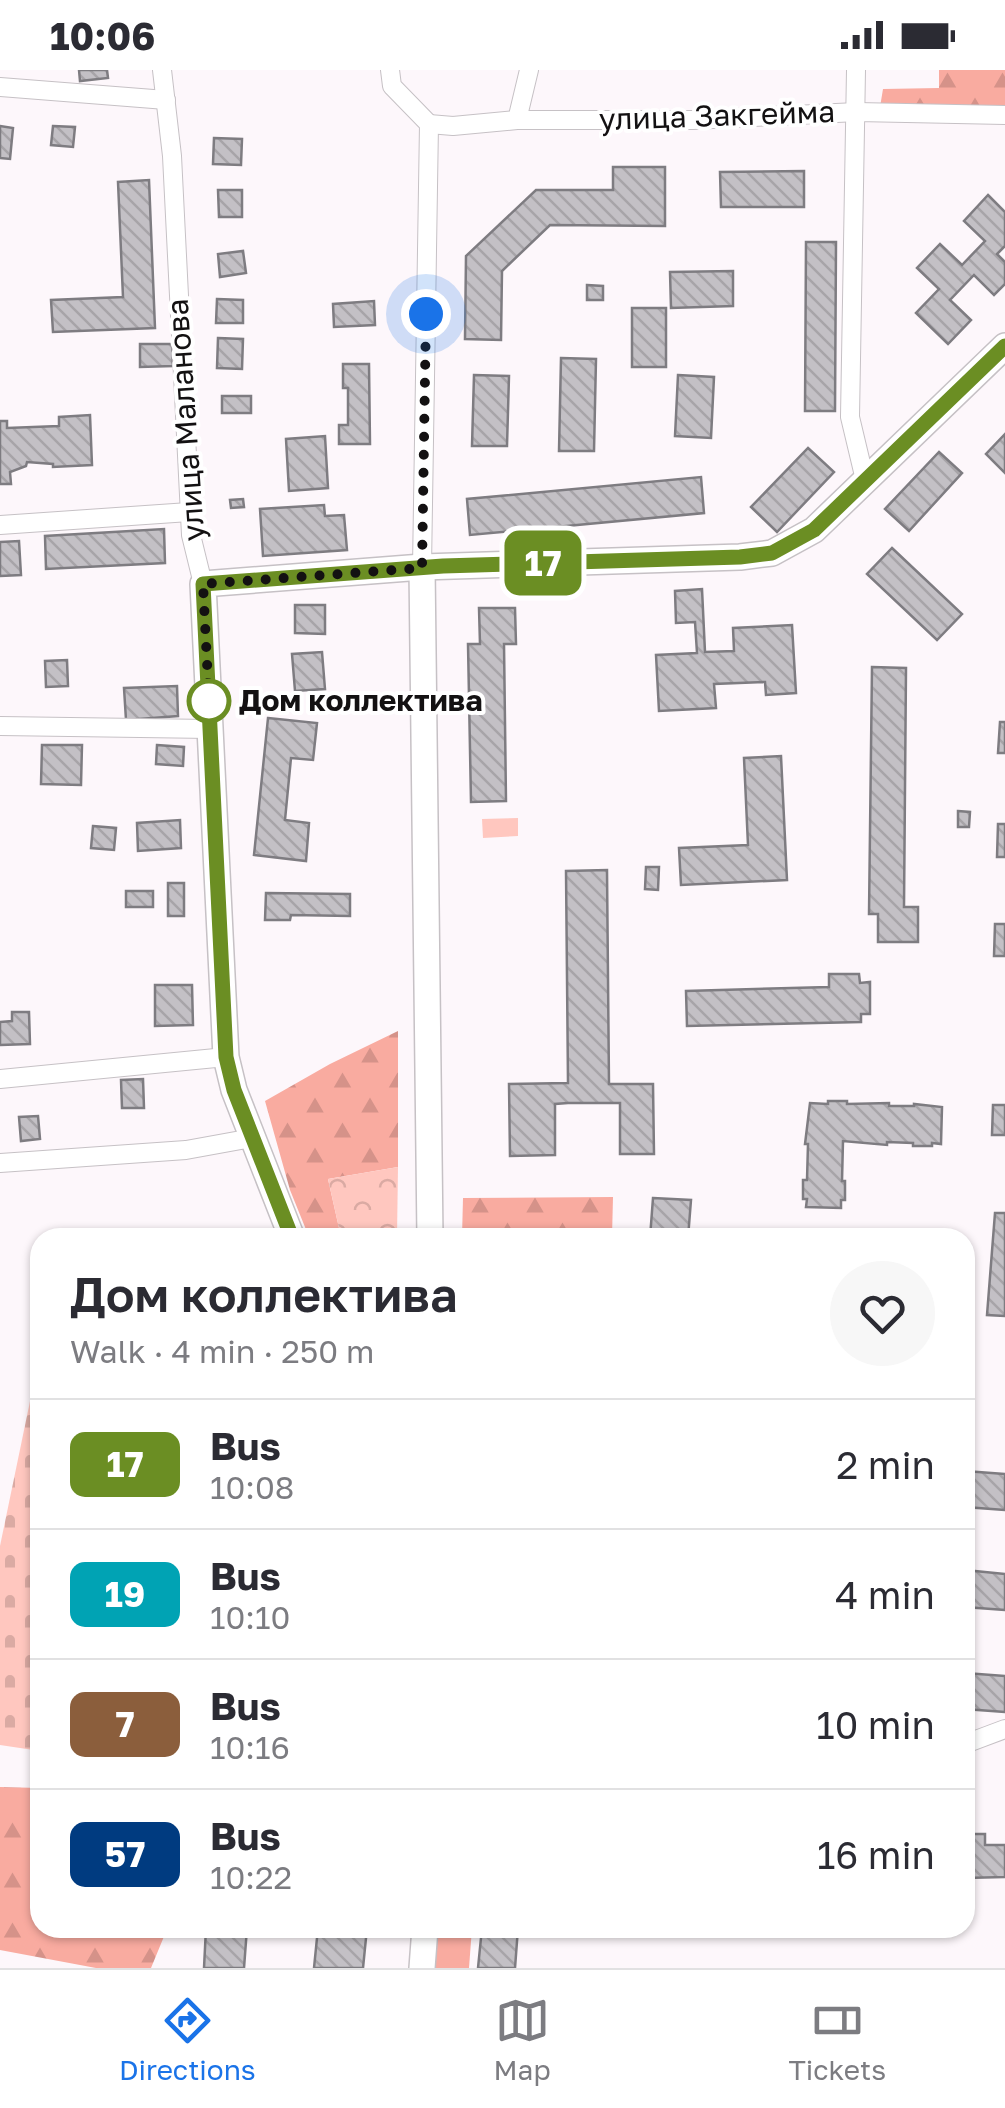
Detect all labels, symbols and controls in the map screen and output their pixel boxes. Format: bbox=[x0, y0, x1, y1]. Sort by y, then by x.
text: 10:06 bbox=[50, 13, 155, 58]
street label: улица Закгейма bbox=[598, 93, 836, 137]
your location bbox=[401, 289, 451, 339]
street label: улица Маланова bbox=[159, 298, 211, 542]
line badge: 17 bbox=[498, 530, 588, 596]
text: 17 bbox=[524, 542, 562, 584]
marker: Дом коллектива bbox=[188, 680, 230, 722]
place label: Дом коллектива bbox=[239, 682, 483, 718]
button: heart bbox=[830, 1261, 935, 1366]
text: Дом коллектива bbox=[70, 1265, 458, 1323]
text: Walk · 4 min · 250 m bbox=[70, 1332, 374, 1370]
text: Bus bbox=[210, 1423, 281, 1468]
text: 2 min bbox=[836, 1442, 935, 1487]
text: 17 bbox=[106, 1443, 144, 1485]
text: 10:08 bbox=[210, 1468, 294, 1506]
text: Bus bbox=[210, 1553, 281, 1598]
text: 4 min bbox=[835, 1572, 935, 1617]
text: 19 bbox=[105, 1573, 145, 1615]
text: 10:10 bbox=[210, 1598, 290, 1636]
text: Bus bbox=[210, 1683, 281, 1728]
text: 10 min bbox=[816, 1702, 935, 1747]
text: 7 bbox=[115, 1703, 135, 1745]
text: 10:16 bbox=[210, 1728, 290, 1766]
text: Bus bbox=[210, 1813, 281, 1858]
text: 16 min bbox=[817, 1832, 935, 1877]
text: 57 bbox=[105, 1833, 145, 1875]
text: 10:22 bbox=[210, 1858, 292, 1896]
tab: Directions bbox=[119, 1993, 256, 2086]
tab: Map bbox=[494, 1993, 551, 2086]
tab: Tickets bbox=[788, 1993, 886, 2086]

